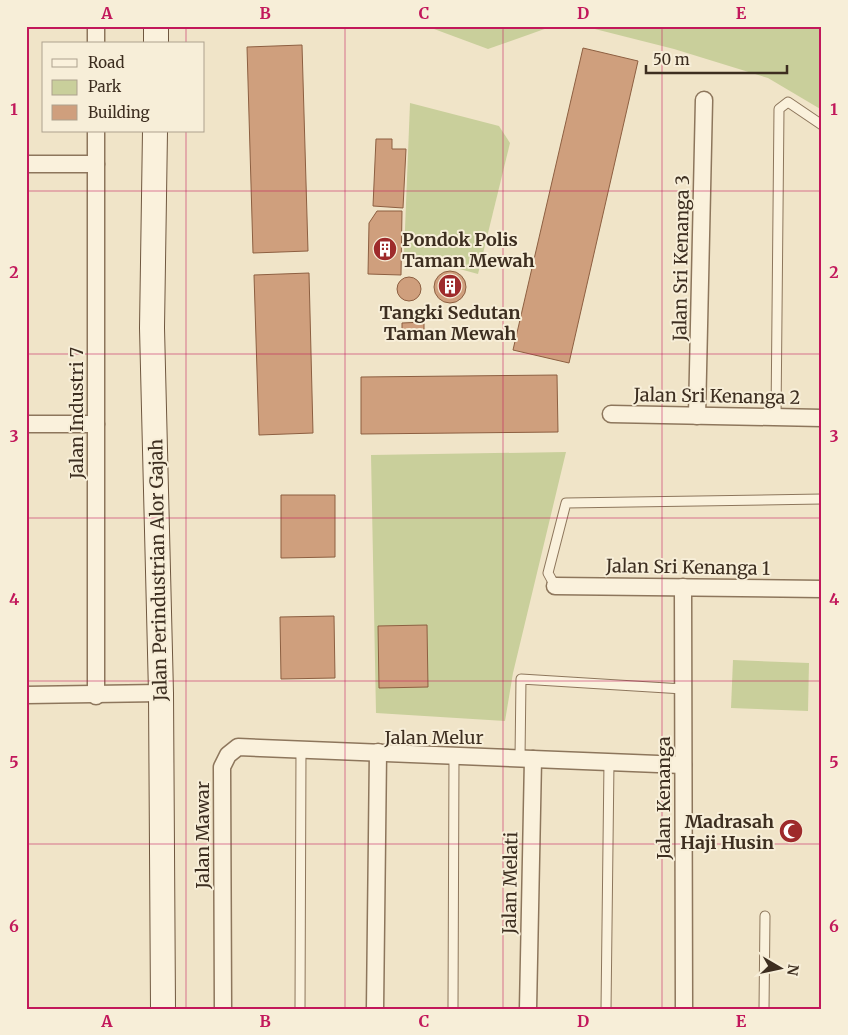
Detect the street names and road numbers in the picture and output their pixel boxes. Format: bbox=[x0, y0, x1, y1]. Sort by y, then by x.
street label: Jalan Sri Kenanga 3 bbox=[668, 175, 694, 342]
street label: Jalan Industri 7 bbox=[65, 347, 88, 480]
street label: Jalan Sri Kenanga 2 bbox=[632, 383, 801, 409]
street label: Jalan Perindustrian Alor Gajah bbox=[144, 439, 172, 702]
street label: Jalan Sri Kenanga 1 bbox=[605, 554, 770, 580]
street label: Jalan Melur bbox=[384, 726, 484, 749]
street label: Jalan Kenanga bbox=[652, 736, 675, 861]
street label: Jalan Mawar bbox=[191, 781, 214, 890]
street label: Jalan Melati bbox=[498, 831, 522, 935]

